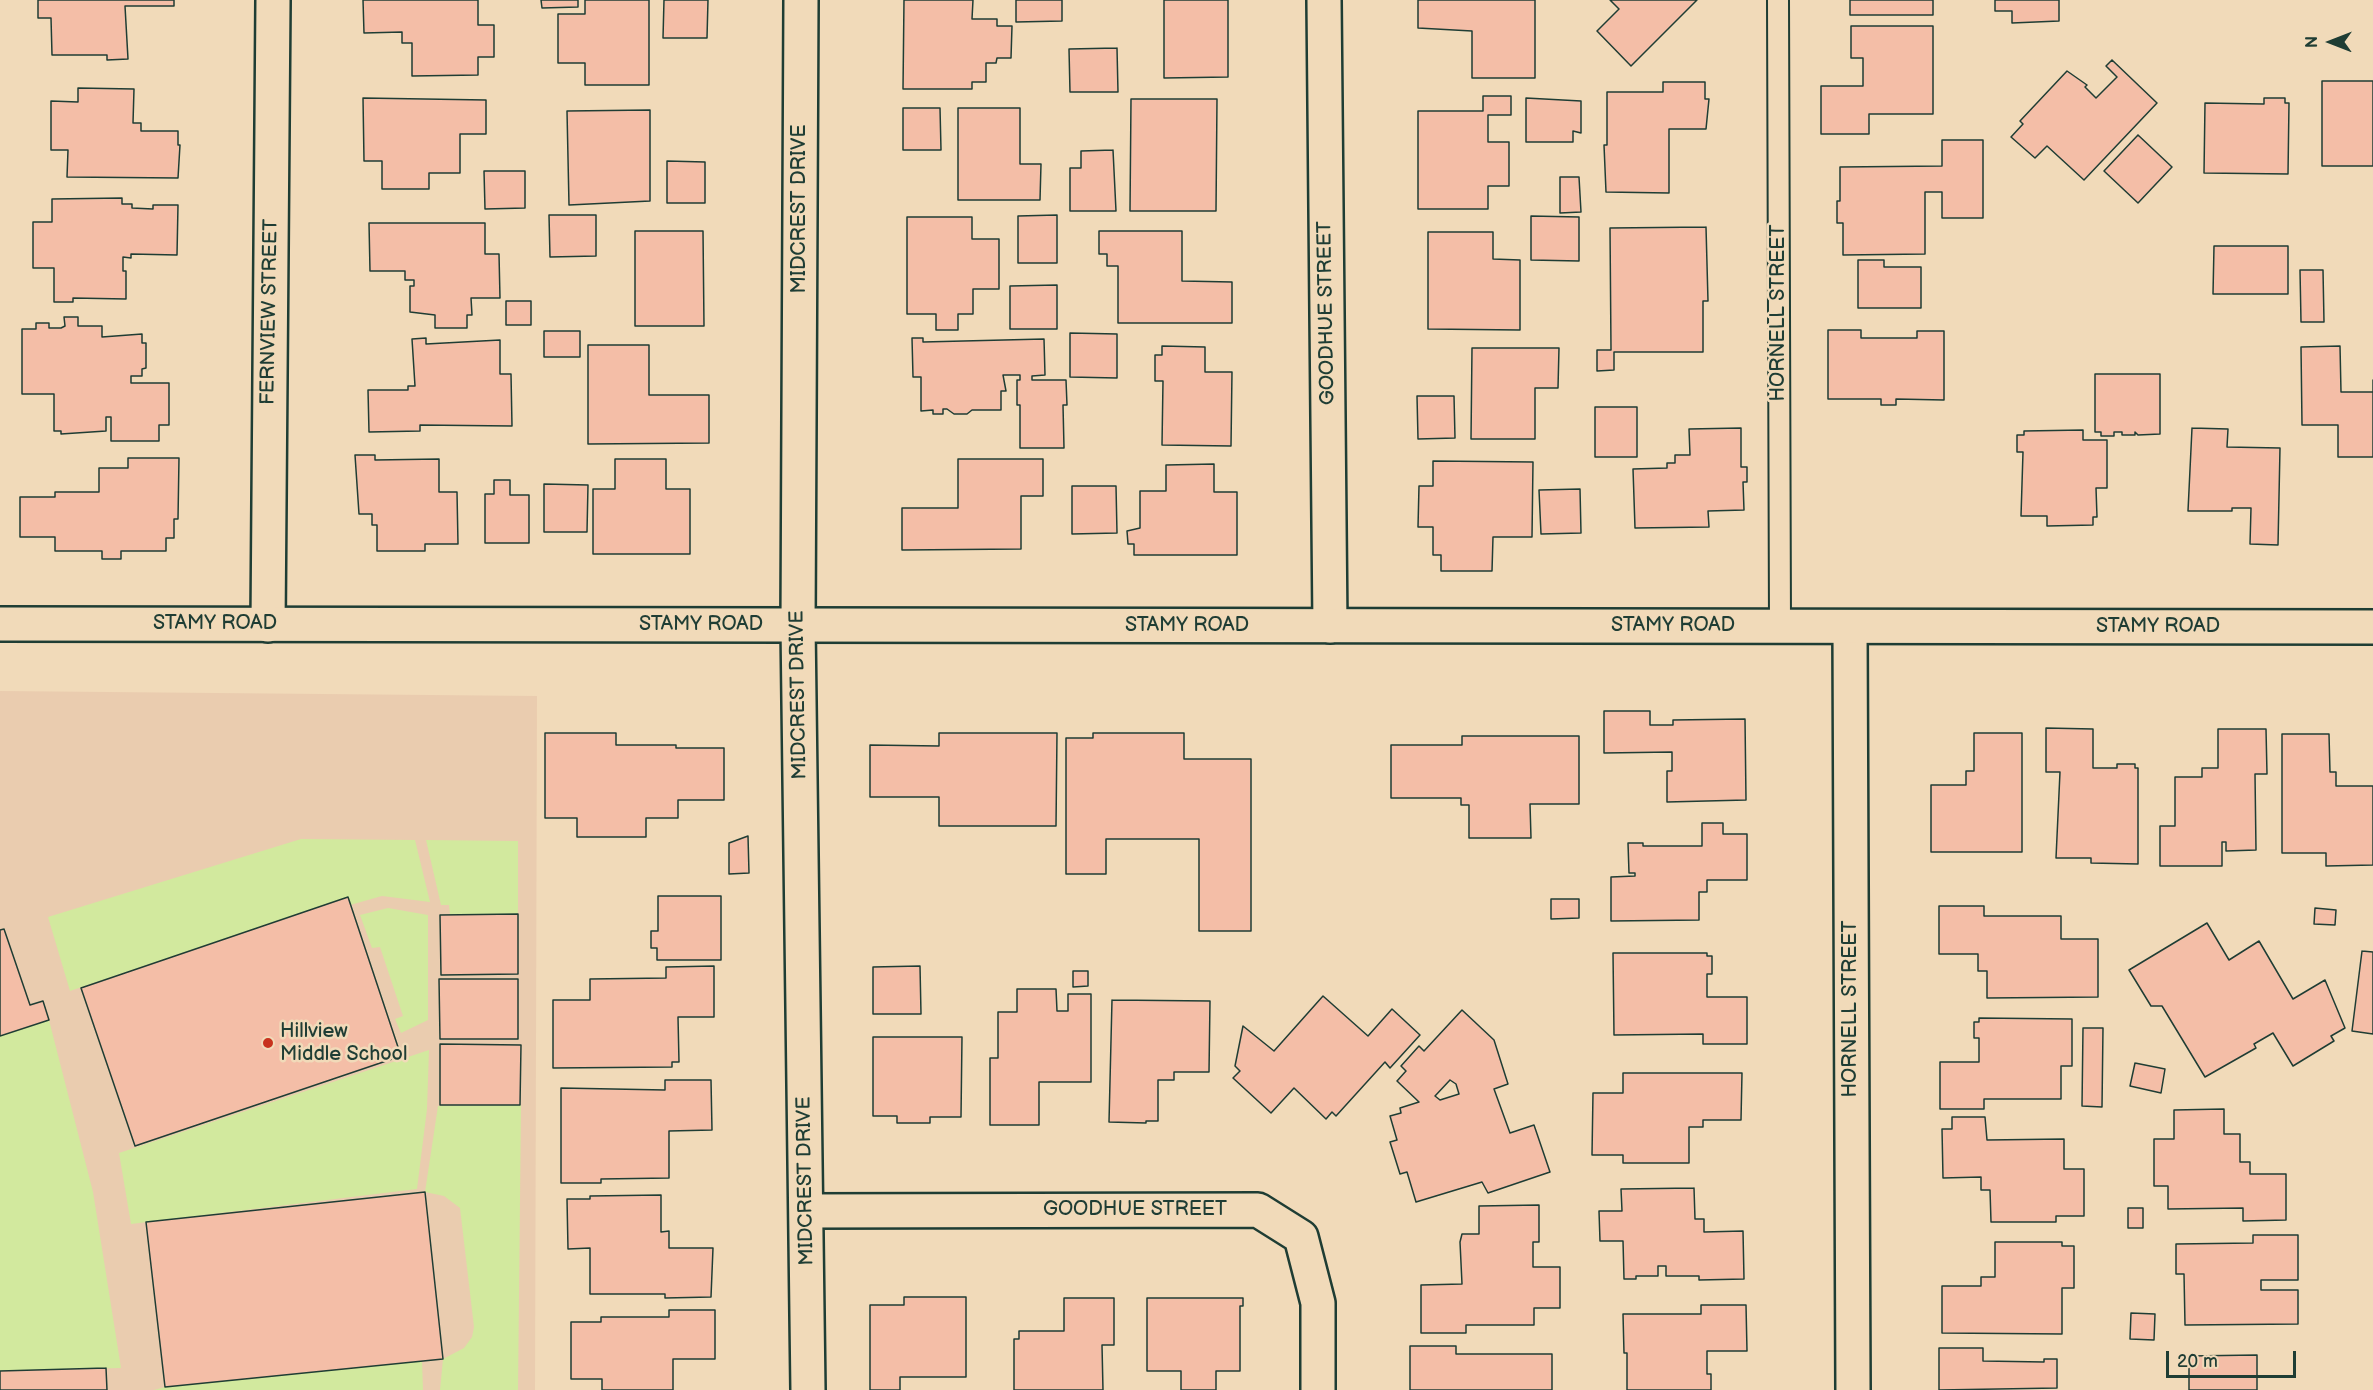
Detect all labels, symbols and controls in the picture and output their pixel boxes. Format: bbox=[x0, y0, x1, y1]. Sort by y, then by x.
north arrow bbox=[2301, 12, 2361, 72]
text: N bbox=[2303, 36, 2322, 48]
street label: MIDCREST DRIVE bbox=[788, 124, 812, 294]
street label: FERNVIEW STREET bbox=[256, 219, 284, 405]
street label: GOODHUE STREET bbox=[1313, 221, 1341, 405]
street label: HORNELL STREET bbox=[1767, 224, 1791, 402]
street label: MIDCREST DRIVE bbox=[786, 610, 812, 780]
street label: STAMY ROAD bbox=[153, 612, 277, 636]
street label: STAMY ROAD bbox=[639, 613, 763, 637]
street label: STAMY ROAD bbox=[1125, 614, 1249, 638]
street label: STAMY ROAD bbox=[1611, 614, 1735, 638]
street label: STAMY ROAD bbox=[2096, 615, 2220, 639]
street label: HORNELL STREET bbox=[1839, 920, 1863, 1098]
place label: Hillview Middle School bbox=[280, 1020, 407, 1067]
marker: Hillview Middle School bbox=[261, 1036, 275, 1050]
street label: MIDCREST DRIVE bbox=[793, 1096, 819, 1266]
street label: GOODHUE STREET bbox=[1043, 1198, 1227, 1222]
scale bar bbox=[2169, 1339, 2300, 1377]
text: 20 m bbox=[2177, 1351, 2218, 1372]

